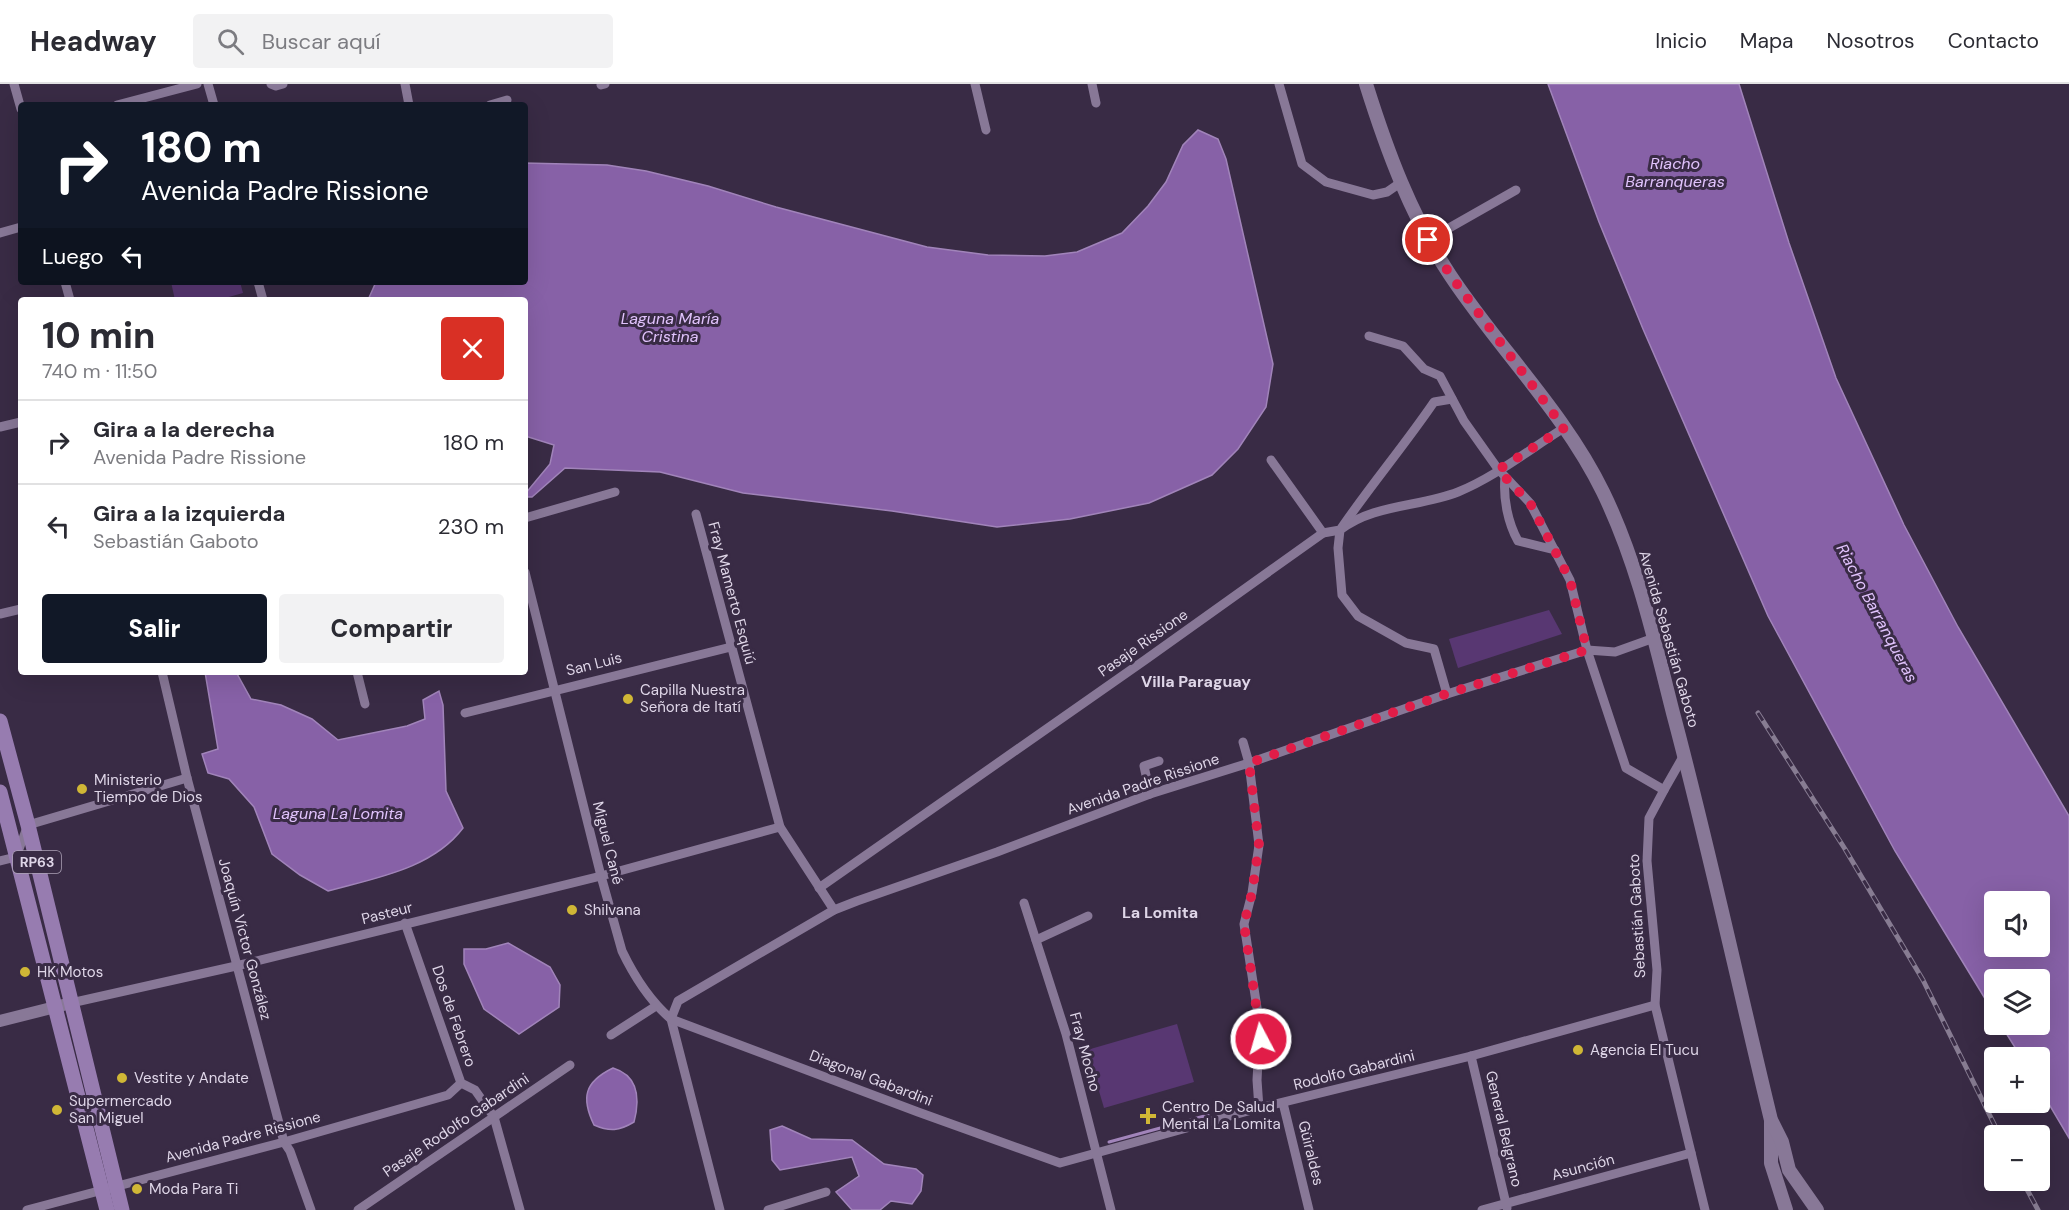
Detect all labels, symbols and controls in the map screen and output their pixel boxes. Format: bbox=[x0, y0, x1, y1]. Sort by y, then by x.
search box bbox=[193, 14, 613, 68]
text: Headway bbox=[30, 23, 157, 60]
icon: search bbox=[214, 25, 247, 58]
text: Buscar aquí bbox=[262, 27, 380, 56]
text: Inicio bbox=[1655, 27, 1707, 55]
text: Mapa bbox=[1740, 27, 1794, 55]
text: Nosotros bbox=[1827, 27, 1915, 55]
text: Contacto bbox=[1948, 27, 2039, 55]
text: 180 m bbox=[141, 120, 262, 175]
icon: right bbox=[42, 126, 120, 204]
water label: Riacho Barranqueras bbox=[1625, 153, 1725, 192]
text: Avenida Padre Rissione bbox=[141, 173, 429, 208]
pin bbox=[1402, 214, 1453, 265]
icon: arrive bbox=[1411, 223, 1444, 256]
icon: left bbox=[116, 240, 149, 273]
text: Luego bbox=[42, 242, 104, 271]
water label: Laguna María Cristina bbox=[621, 308, 719, 347]
text: 10 min bbox=[42, 312, 155, 359]
button: close bbox=[441, 317, 504, 380]
text: 740 m · 11:50 bbox=[42, 358, 157, 384]
text: Gira a la derecha bbox=[93, 415, 275, 444]
icon: right bbox=[42, 426, 75, 459]
text: 180 m bbox=[443, 428, 504, 457]
text: Avenida Padre Rissione bbox=[93, 444, 306, 470]
text: Gira a la izquierda bbox=[93, 499, 285, 528]
icon: left bbox=[42, 510, 75, 543]
text: 230 m bbox=[438, 512, 504, 541]
street label: Fray Mamerto Esquiú bbox=[703, 520, 761, 666]
text: Sebastián Gaboto bbox=[93, 528, 259, 554]
water label: Riacho Barranqueras bbox=[1832, 540, 1922, 686]
street label: Avenida Sebastián Gaboto bbox=[1634, 548, 1704, 730]
button: Salir bbox=[42, 594, 267, 663]
button: Compartir bbox=[279, 594, 504, 663]
street label: Pasaje Rissione bbox=[1094, 605, 1192, 681]
street label: San Luis bbox=[564, 647, 624, 681]
district label: Villa Paraguay bbox=[1141, 671, 1251, 692]
place label: Capilla Nuestra Señora de Itatí bbox=[640, 680, 745, 717]
marker: Capilla Nuestra Señora de Itatí bbox=[621, 692, 635, 706]
street label: Avenida Padre Rissione bbox=[1064, 749, 1222, 819]
place label: Ministerio Tiempo de Dios bbox=[94, 770, 202, 807]
marker: Ministerio Tiempo de Dios bbox=[75, 782, 89, 796]
street label: Miguel Cané bbox=[588, 799, 628, 887]
water label: Laguna La Lomita bbox=[273, 803, 403, 824]
road number: RP63 bbox=[13, 851, 61, 873]
street label: Sebastián Gaboto bbox=[1624, 853, 1650, 979]
street label: Joaquín Víctor González bbox=[214, 856, 276, 1022]
map controls bbox=[1984, 891, 2050, 1191]
button: sound bbox=[1984, 891, 2050, 957]
street label: Pasteur bbox=[359, 897, 415, 929]
place label: Shilvana bbox=[584, 900, 641, 920]
district label: La Lomita bbox=[1122, 902, 1198, 923]
marker: Shilvana bbox=[565, 903, 579, 917]
place label: HK Motos bbox=[37, 962, 103, 982]
street label: Dos de Febrero bbox=[427, 963, 481, 1070]
marker: HK Motos bbox=[18, 965, 32, 979]
button: layers bbox=[1984, 969, 2050, 1035]
position arrow bbox=[1229, 1007, 1293, 1071]
street label: Fray Mocho bbox=[1065, 1010, 1105, 1094]
place label: Agencia El Tucu bbox=[1590, 1040, 1699, 1060]
marker: Agencia El Tucu bbox=[1571, 1043, 1585, 1057]
street label: Diagonal Gabardini bbox=[806, 1045, 936, 1111]
street label: Rodolfo Gabardini bbox=[1291, 1045, 1417, 1095]
button: + bbox=[1984, 1047, 2050, 1113]
place label: Vestite y Andate bbox=[134, 1068, 249, 1088]
street label: Pasaje Rodolfo Gabardini bbox=[379, 1068, 533, 1182]
street label: General Belgrano bbox=[1481, 1069, 1527, 1189]
marker: Vestite y Andate bbox=[115, 1071, 129, 1085]
place label: Supermercado San Miguel bbox=[69, 1091, 172, 1128]
place label: Centro De Salud Mental La Lomita bbox=[1162, 1097, 1281, 1134]
marker: Supermercado San Miguel bbox=[50, 1103, 64, 1117]
street label: Avenida Padre Rissione bbox=[163, 1107, 323, 1167]
marker: Centro De Salud Mental La Lomita bbox=[1139, 1107, 1157, 1125]
street label: Güiraldes bbox=[1293, 1119, 1329, 1187]
button: − bbox=[1984, 1125, 2050, 1191]
street label: Asunción bbox=[1549, 1149, 1617, 1185]
place label: Moda Para Ti bbox=[149, 1179, 238, 1199]
marker: Moda Para Ti bbox=[130, 1182, 144, 1196]

